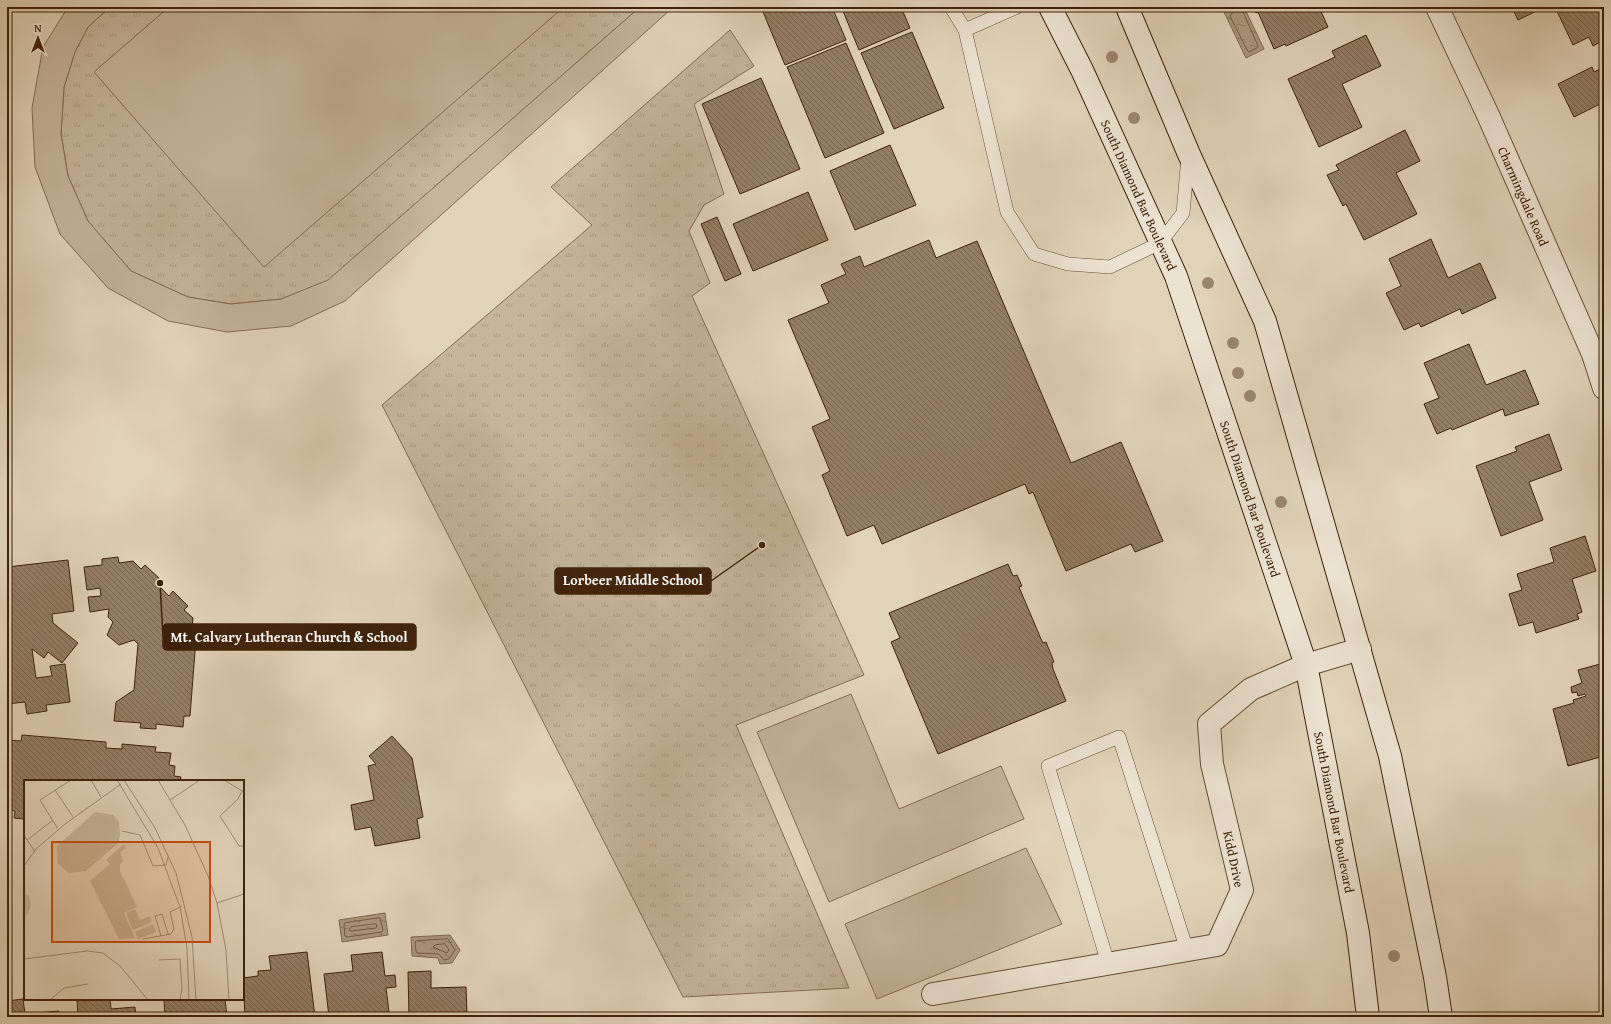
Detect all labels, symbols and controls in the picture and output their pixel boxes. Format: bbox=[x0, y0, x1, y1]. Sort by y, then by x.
north arrow bbox=[18, 18, 58, 58]
text: N bbox=[34, 20, 42, 36]
street label: South Diamond Bar Boulevard bbox=[1096, 117, 1181, 274]
street label: Charmingdale Road bbox=[1493, 144, 1553, 249]
street label: South Diamond Bar Boulevard bbox=[1215, 418, 1285, 580]
callout: Lorbeer Middle School bbox=[555, 568, 711, 594]
text: Lorbeer Middle School bbox=[563, 570, 704, 590]
callout: Mt. Calvary Lutheran Church & School bbox=[163, 624, 416, 650]
text: Mt. Calvary Lutheran Church & School bbox=[170, 627, 408, 647]
street label: South Diamond Bar Boulevard bbox=[1309, 730, 1359, 895]
inset map bbox=[24, 780, 244, 1000]
street label: Kidd Drive bbox=[1218, 829, 1249, 889]

